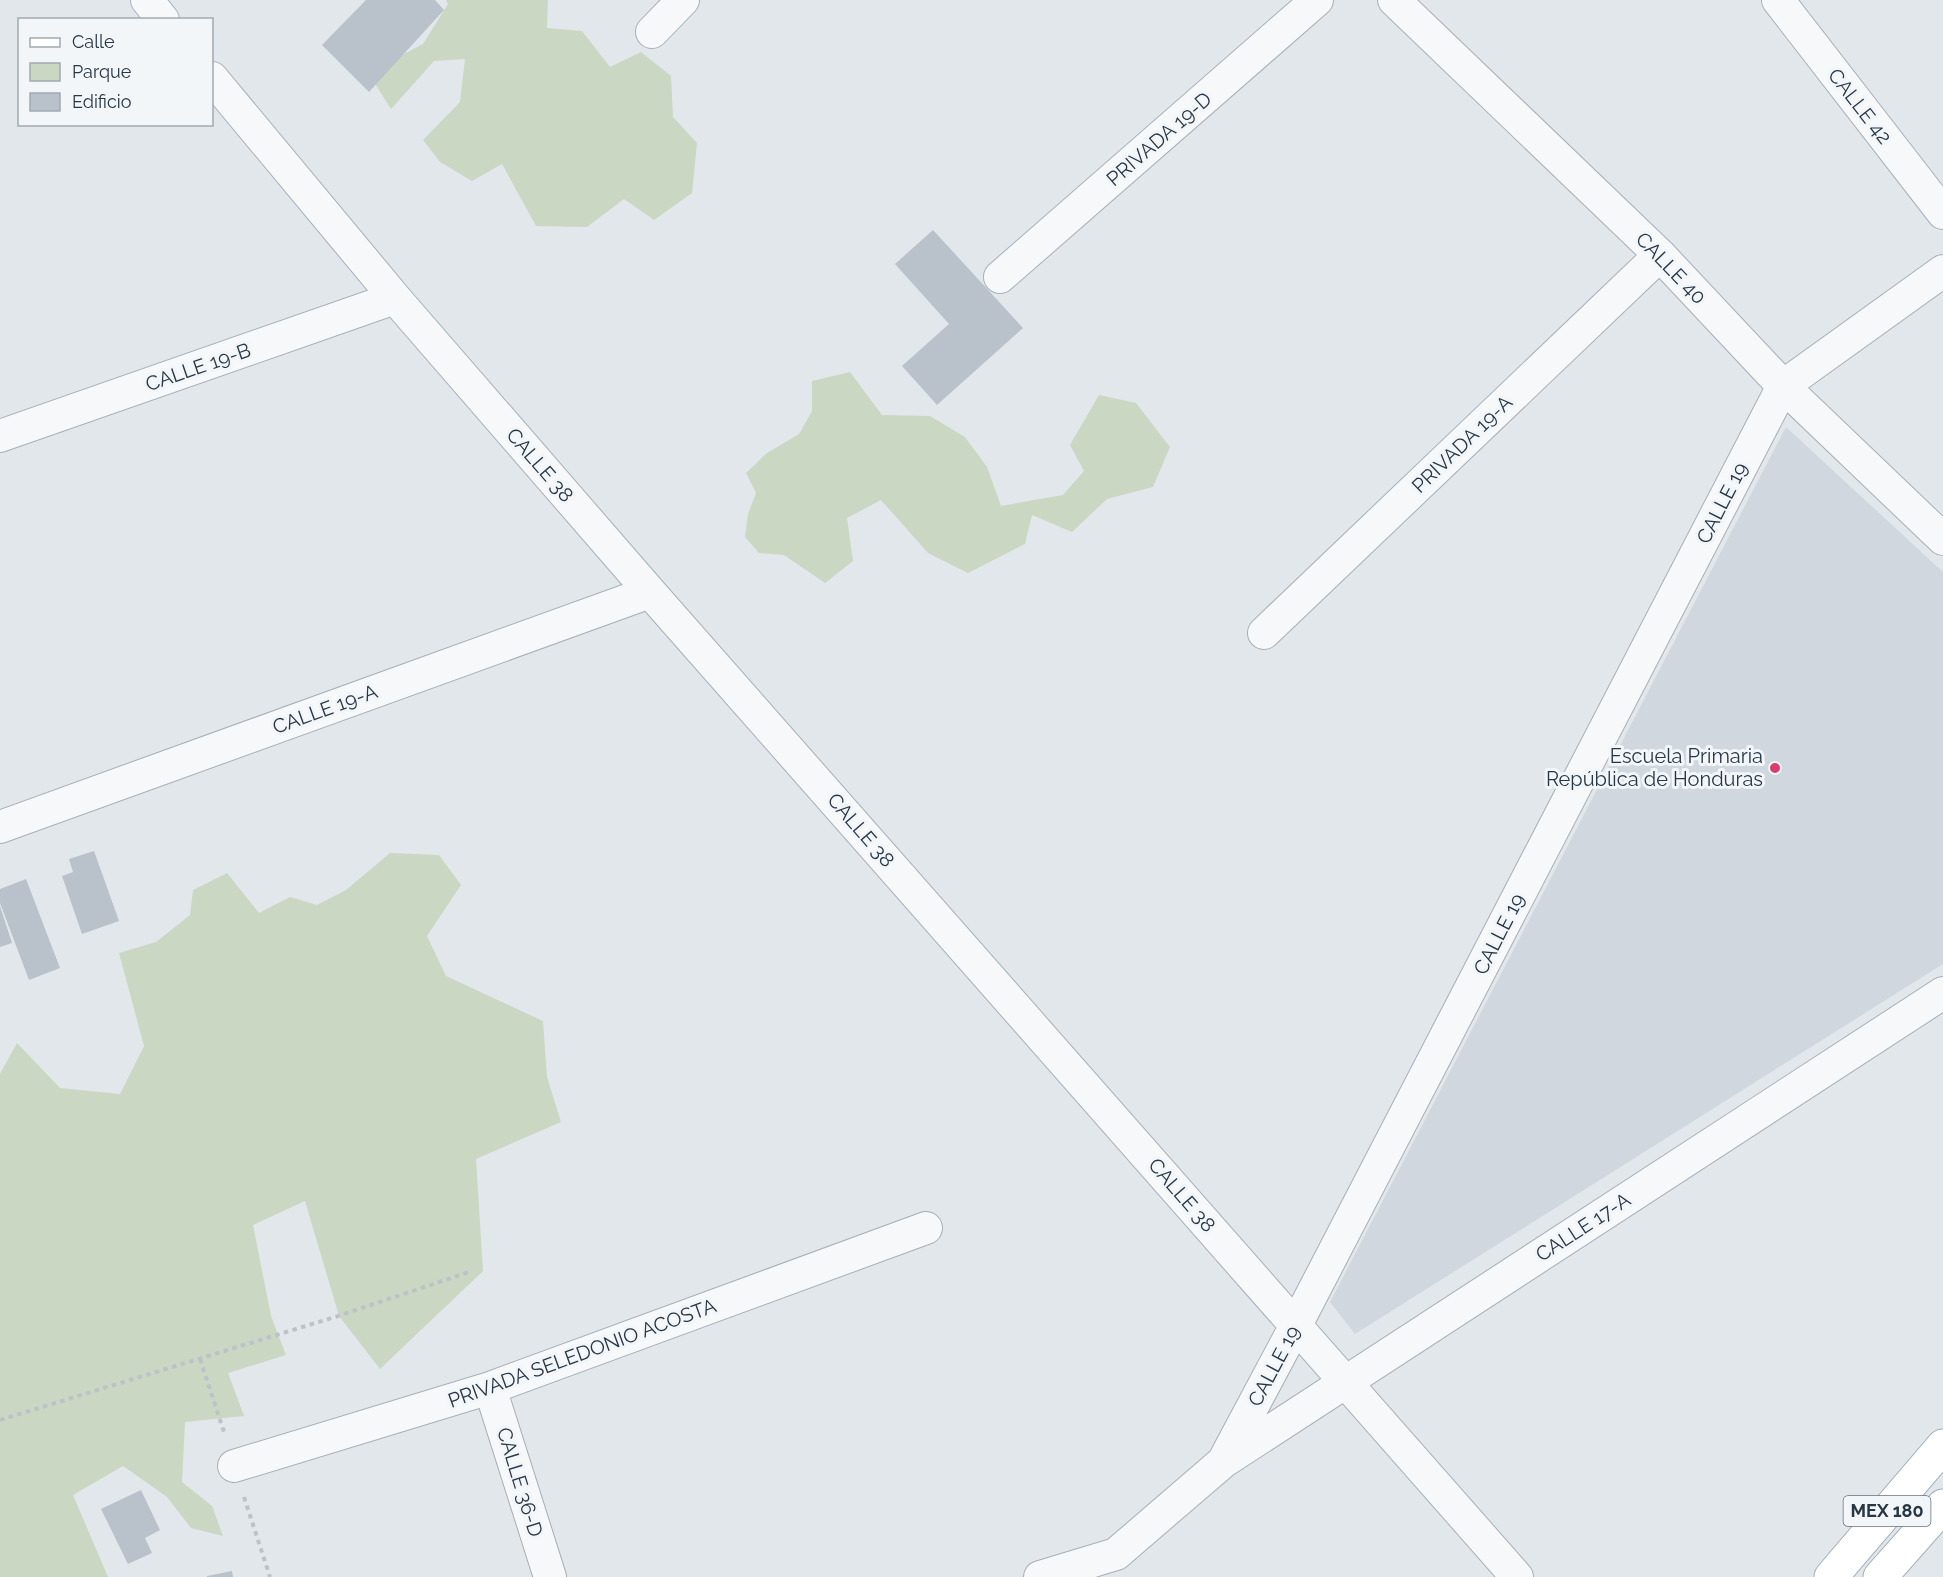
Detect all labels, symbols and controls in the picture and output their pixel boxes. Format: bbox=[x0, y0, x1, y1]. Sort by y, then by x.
legend bbox=[18, 18, 213, 126]
text: Calle bbox=[72, 31, 115, 52]
text: Parque bbox=[72, 61, 132, 82]
street label: CALLE 42 bbox=[1823, 64, 1897, 148]
street label: PRIVADA 19-D bbox=[1102, 87, 1216, 191]
text: Edificio bbox=[72, 91, 132, 112]
street label: CALLE 40 bbox=[1631, 227, 1711, 309]
street label: CALLE 19-B bbox=[142, 338, 254, 396]
street label: PRIVADA 19-A bbox=[1407, 390, 1518, 498]
street label: CALLE 38 bbox=[501, 423, 579, 507]
street label: CALLE 19 bbox=[1691, 458, 1753, 548]
street label: CALLE 19-A bbox=[269, 679, 381, 739]
place label: Escuela Primaria República de Honduras bbox=[1546, 744, 1763, 791]
marker: Escuela Primaria República de Honduras bbox=[1768, 761, 1782, 775]
street label: CALLE 38 bbox=[822, 788, 900, 872]
street label: CALLE 19 bbox=[1468, 889, 1530, 979]
street label: CALLE 38 bbox=[1143, 1153, 1221, 1237]
street label: CALLE 17-A bbox=[1531, 1187, 1635, 1266]
street label: PRIVADA SELEDONIO ACOSTA bbox=[445, 1293, 720, 1413]
street label: CALLE 19 bbox=[1243, 1322, 1305, 1410]
street label: CALLE 36-D bbox=[492, 1424, 548, 1540]
road number: MEX 180 bbox=[1844, 1496, 1930, 1526]

